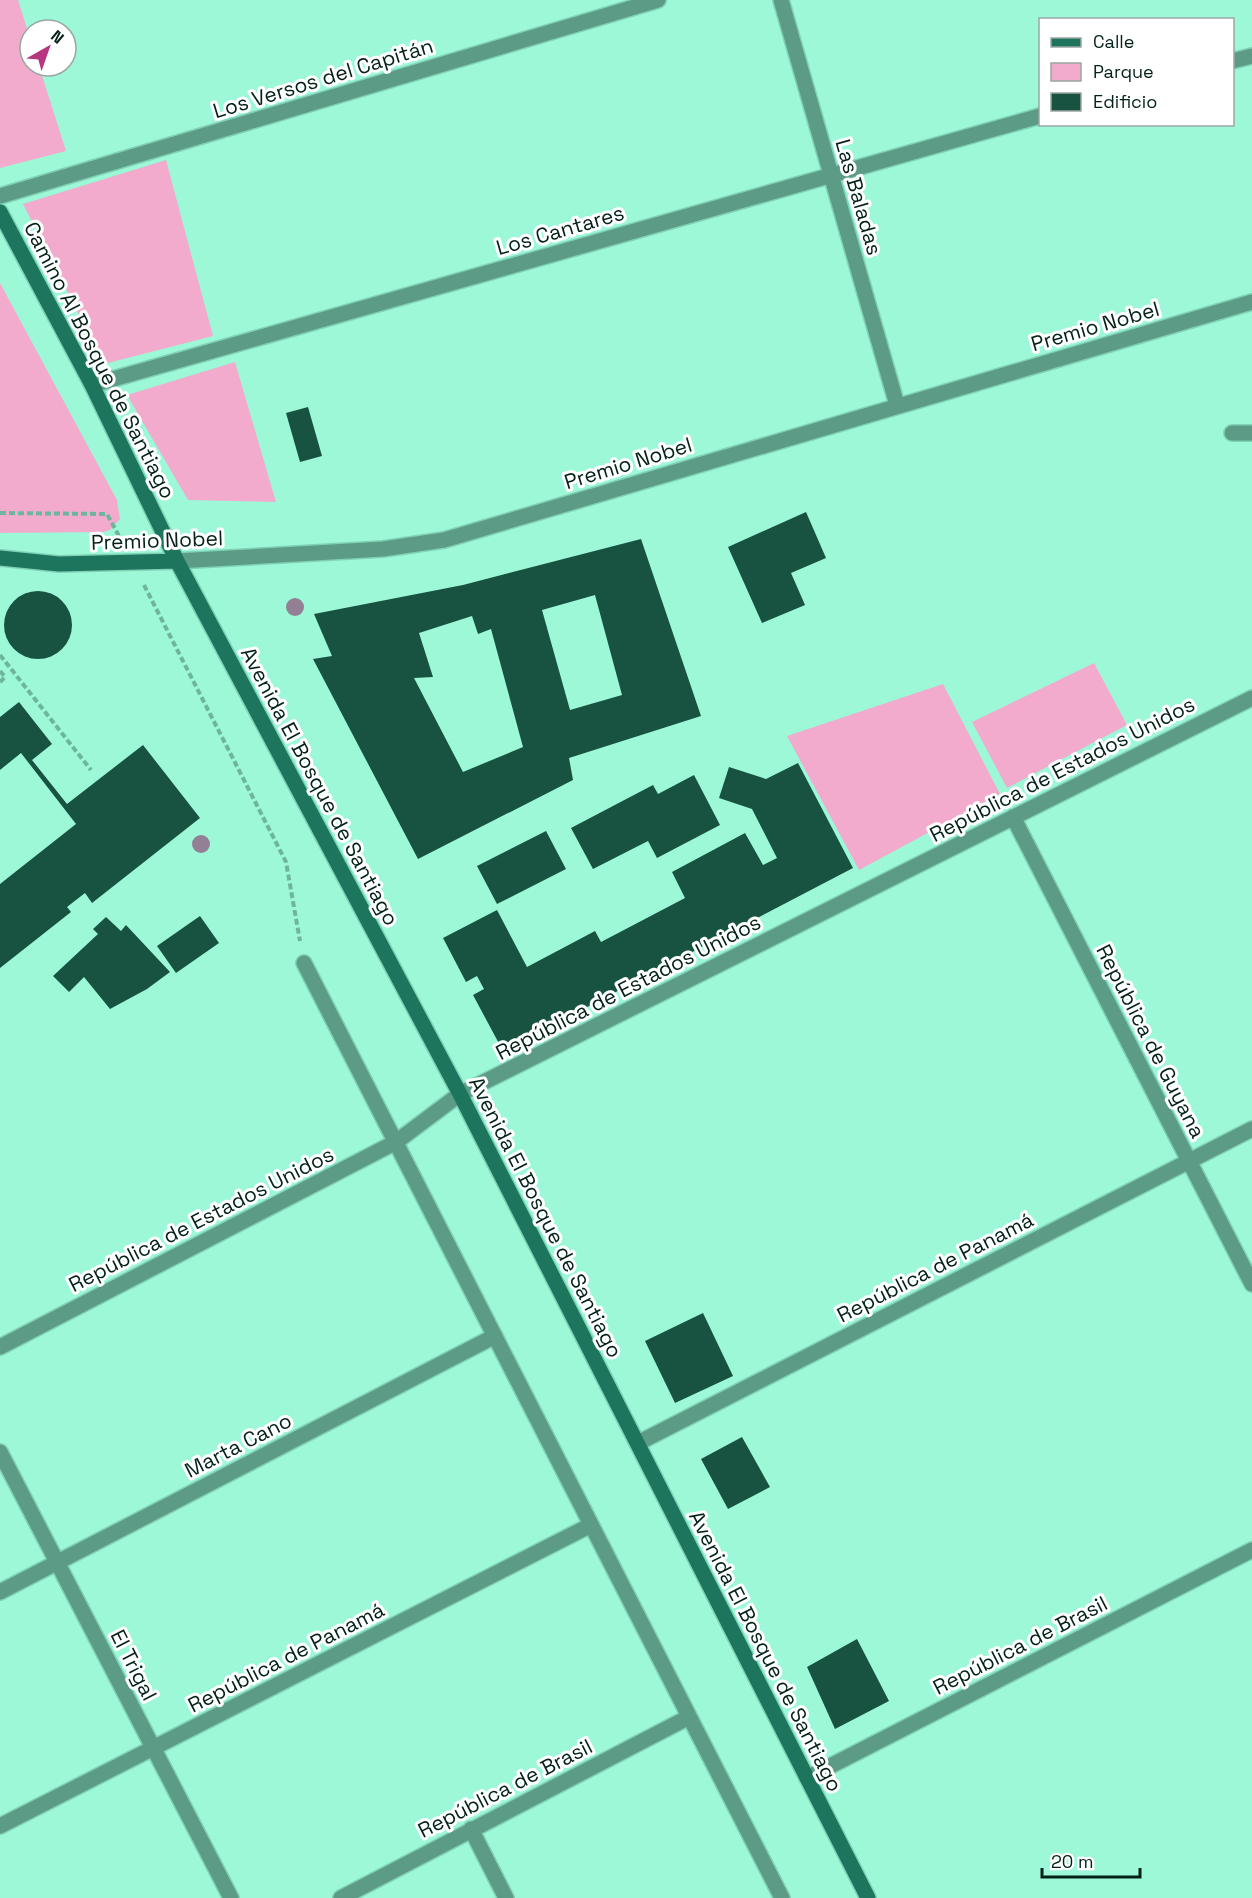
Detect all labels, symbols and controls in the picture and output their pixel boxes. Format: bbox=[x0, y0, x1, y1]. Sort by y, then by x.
north arrow bbox=[18, 18, 78, 78]
legend bbox=[1039, 18, 1234, 126]
text: N bbox=[46, 25, 68, 48]
text: Calle bbox=[1093, 30, 1134, 53]
street label: Los Versos del Capitán bbox=[210, 32, 436, 124]
text: Parque bbox=[1093, 60, 1154, 83]
text: Edificio bbox=[1093, 90, 1157, 113]
street label: Las Baladas bbox=[830, 136, 888, 258]
street label: Los Cantares bbox=[493, 199, 627, 261]
street label: Camino Al Bosque de Santiago bbox=[18, 217, 182, 503]
street label: Premio Nobel bbox=[1028, 295, 1162, 357]
street label: Premio Nobel bbox=[561, 431, 695, 495]
street label: Premio Nobel bbox=[90, 524, 224, 556]
street label: Avenida El Bosque de Santiago bbox=[235, 642, 405, 930]
street label: República de Estados Unidos bbox=[925, 690, 1199, 848]
street label: República de Estados Unidos bbox=[491, 908, 765, 1066]
street label: República de Guyana bbox=[1090, 940, 1212, 1142]
street label: Avenida El Bosque de Santiago bbox=[463, 1072, 629, 1362]
street label: República de Estados Unidos bbox=[64, 1140, 338, 1298]
street label: República de Panamá bbox=[832, 1206, 1038, 1328]
street label: Marta Cano bbox=[180, 1406, 296, 1484]
street label: Avenida El Bosque de Santiago bbox=[683, 1506, 849, 1796]
street label: República de Brasil bbox=[928, 1589, 1112, 1701]
street label: República de Panamá bbox=[183, 1596, 389, 1718]
street label: El Trigal bbox=[105, 1625, 163, 1705]
street label: República de Brasil bbox=[413, 1732, 597, 1844]
scale bar bbox=[1042, 1841, 1140, 1879]
text: 20 m bbox=[1051, 1850, 1094, 1873]

